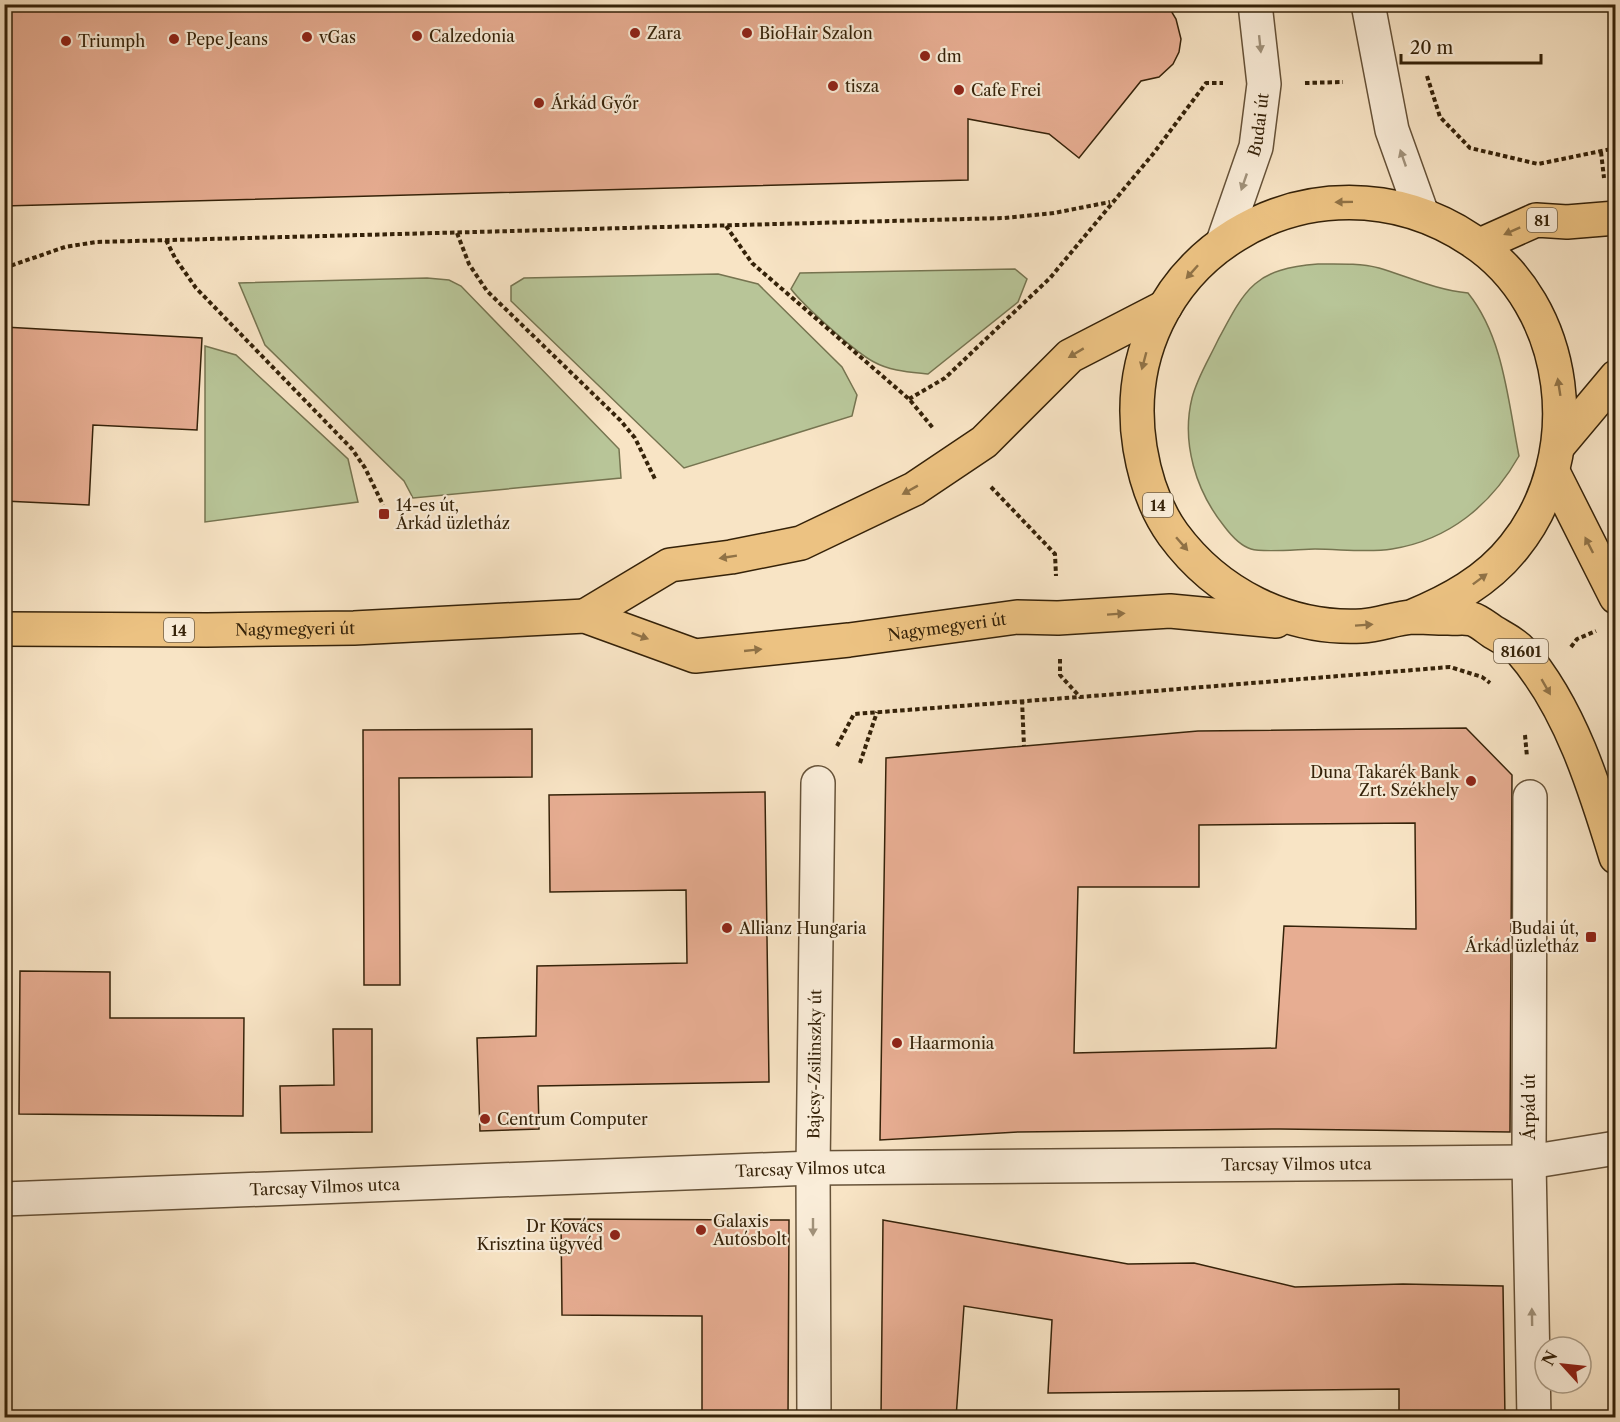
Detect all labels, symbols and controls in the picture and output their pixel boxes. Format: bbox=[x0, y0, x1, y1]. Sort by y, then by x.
place label: Zara bbox=[647, 23, 682, 43]
place label: BioHair Szalon bbox=[759, 23, 873, 43]
place label: Calzedonia bbox=[429, 26, 515, 46]
marker: Zara bbox=[628, 26, 642, 40]
marker: BioHair Szalon bbox=[740, 26, 754, 40]
place label: vGas bbox=[318, 27, 356, 47]
scale bar bbox=[1401, 27, 1540, 65]
place label: Pepe Jeans bbox=[186, 29, 268, 49]
marker: Calzedonia bbox=[410, 29, 424, 43]
marker: vGas bbox=[300, 30, 314, 44]
place label: Triumph bbox=[78, 31, 145, 51]
marker: Pepe Jeans bbox=[167, 32, 181, 46]
marker: Triumph bbox=[59, 34, 73, 48]
one-way arrow bbox=[1255, 35, 1265, 54]
text: 20 m bbox=[1410, 37, 1454, 59]
place label: dm bbox=[937, 46, 962, 66]
marker: dm bbox=[918, 49, 932, 63]
place label: tisza bbox=[845, 76, 880, 96]
marker: tisza bbox=[826, 79, 840, 93]
place label: Cafe Frei bbox=[971, 80, 1041, 100]
marker: Cafe Frei bbox=[952, 83, 966, 97]
street label: Budai út bbox=[1243, 92, 1273, 159]
place label: Árkád Győr bbox=[550, 93, 639, 113]
marker: Árkád Győr bbox=[532, 96, 546, 110]
one-way arrow bbox=[1398, 149, 1407, 167]
one-way arrow bbox=[1239, 173, 1248, 191]
one-way arrow bbox=[1334, 198, 1353, 207]
road number: 81 bbox=[1527, 208, 1557, 232]
one-way arrow bbox=[1504, 226, 1521, 235]
one-way arrow bbox=[1186, 264, 1199, 279]
one-way arrow bbox=[1068, 348, 1084, 359]
one-way arrow bbox=[1139, 352, 1148, 370]
one-way arrow bbox=[1554, 377, 1563, 396]
one-way arrow bbox=[901, 485, 918, 495]
road number: 14 bbox=[1143, 493, 1173, 517]
place label: 14-es út, Árkád üzletház bbox=[395, 495, 510, 533]
marker: 14-es út, Árkád üzletház bbox=[377, 507, 391, 521]
one-way arrow bbox=[1175, 536, 1188, 551]
one-way arrow bbox=[1585, 536, 1595, 554]
one-way arrow bbox=[719, 553, 738, 562]
one-way arrow bbox=[1472, 573, 1488, 586]
street label: Nagymegyeri út bbox=[886, 609, 1008, 645]
one-way arrow bbox=[1106, 610, 1125, 619]
road number: 14 bbox=[164, 618, 194, 642]
street label: Nagymegyeri út bbox=[235, 618, 355, 640]
one-way arrow bbox=[1355, 620, 1374, 630]
one-way arrow bbox=[631, 632, 649, 642]
road number: 81601 bbox=[1494, 639, 1548, 663]
one-way arrow bbox=[744, 645, 763, 655]
one-way arrow bbox=[1540, 679, 1551, 695]
place label: Duna Takarék Bank Zrt. Székhely bbox=[1310, 762, 1460, 800]
marker: Duna Takarék Bank Zrt. Székhely bbox=[1464, 774, 1478, 788]
place label: Allianz Hungaria bbox=[738, 918, 867, 938]
place label: Budai út, Árkád üzletház bbox=[1464, 918, 1579, 956]
marker: Allianz Hungaria bbox=[720, 921, 734, 935]
marker: Budai út, Árkád üzletház bbox=[1584, 930, 1598, 944]
street label: Bajcsy-Zsilinszky út bbox=[803, 989, 825, 1139]
place label: Haarmonia bbox=[909, 1033, 995, 1053]
marker: Haarmonia bbox=[890, 1036, 904, 1050]
street label: Árpád út bbox=[1519, 1074, 1539, 1141]
place label: Centrum Computer bbox=[497, 1109, 648, 1129]
marker: Centrum Computer bbox=[478, 1112, 492, 1126]
street label: Tarcsay Vilmos utca bbox=[1221, 1153, 1372, 1175]
street label: Tarcsay Vilmos utca bbox=[735, 1157, 886, 1181]
street label: Tarcsay Vilmos utca bbox=[249, 1174, 401, 1200]
place label: Galaxis Autósbolt bbox=[712, 1211, 787, 1249]
place label: Dr Kovács Krisztina ügyvéd bbox=[477, 1216, 603, 1254]
one-way arrow bbox=[808, 1217, 818, 1236]
marker: Galaxis Autósbolt bbox=[694, 1223, 708, 1237]
marker: Dr Kovács Krisztina ügyvéd bbox=[608, 1228, 622, 1242]
one-way arrow bbox=[1527, 1308, 1537, 1327]
north arrow bbox=[1533, 1335, 1593, 1395]
text: N bbox=[1538, 1347, 1562, 1369]

